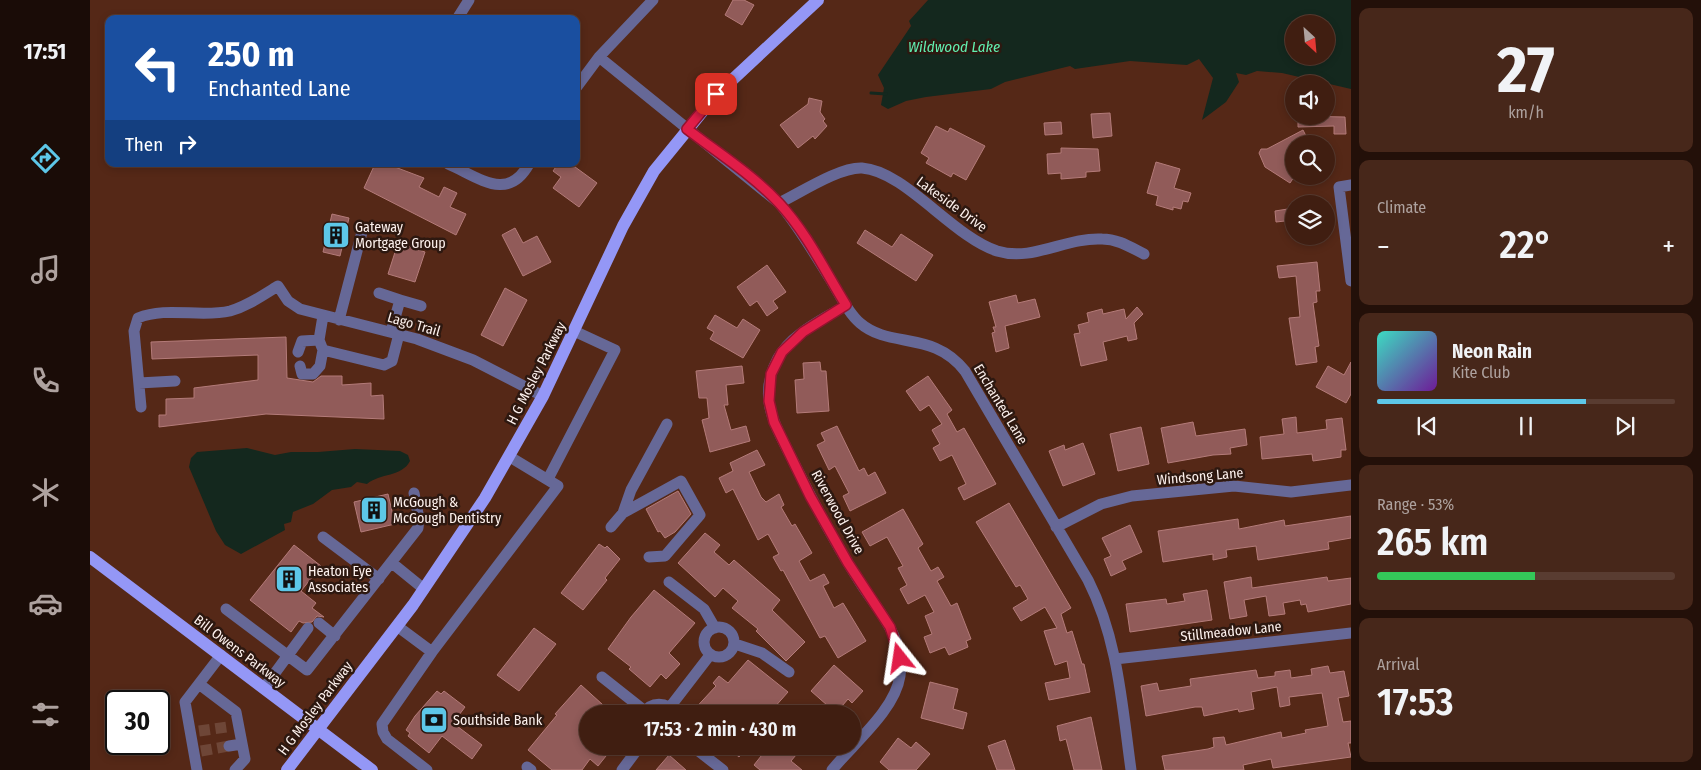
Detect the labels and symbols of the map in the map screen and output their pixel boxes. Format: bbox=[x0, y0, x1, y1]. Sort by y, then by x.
north arrow bbox=[1285, 15, 1335, 65]
water label: Wildwood Lake bbox=[908, 38, 1000, 56]
pin bbox=[695, 73, 737, 115]
street label: Lakeside Drive bbox=[913, 173, 990, 236]
place label: Gateway Mortgage Group bbox=[355, 219, 446, 252]
building icon: Gateway Mortgage Group bbox=[321, 220, 351, 250]
street label: Lago Trail bbox=[385, 309, 443, 340]
street label: H G Mosley Parkway bbox=[503, 318, 570, 427]
street label: Enchanted Lane bbox=[970, 361, 1031, 448]
street label: Windsong Lane bbox=[1156, 464, 1244, 489]
street label: Riverwood Drive bbox=[807, 467, 868, 557]
place label: McGough & McGough Dentistry bbox=[393, 494, 502, 527]
building icon: McGough & McGough Dentistry bbox=[359, 495, 389, 525]
place label: Heaton Eye Associates bbox=[308, 563, 372, 596]
building icon: Heaton Eye Associates bbox=[274, 564, 304, 594]
street label: Bill Owens Parkway bbox=[191, 611, 289, 692]
street label: Stillmeadow Lane bbox=[1180, 618, 1282, 645]
position arrow bbox=[873, 631, 925, 683]
street label: H G Mosley Parkway bbox=[275, 657, 357, 759]
speed limit sign: 30 bbox=[105, 690, 170, 755]
bank icon: Southside Bank bbox=[419, 705, 449, 735]
place label: Southside Bank bbox=[453, 712, 543, 729]

